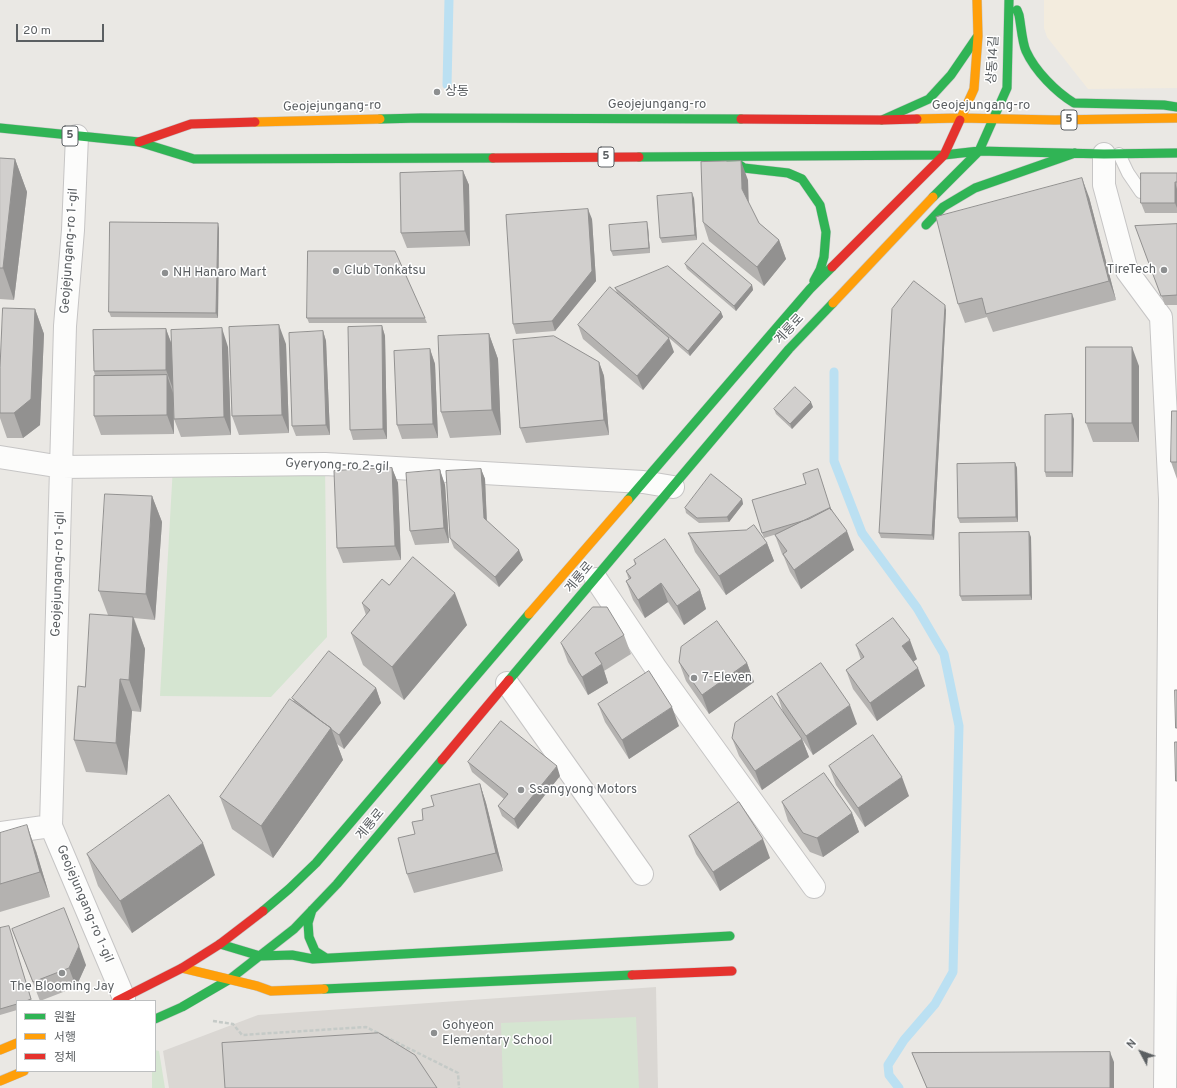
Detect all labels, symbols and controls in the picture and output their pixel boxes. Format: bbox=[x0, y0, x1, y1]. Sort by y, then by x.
scale bar bbox=[18, 16, 106, 42]
text: 20 m bbox=[23, 23, 51, 39]
street label: 상동14길 bbox=[985, 35, 1003, 85]
place label: 상동 bbox=[445, 84, 469, 100]
marker: 상동 bbox=[432, 87, 442, 97]
street label: Geojejungang-ro bbox=[608, 97, 706, 113]
street label: Geojejungang-ro bbox=[283, 98, 381, 116]
street label: Geojejungang-ro bbox=[932, 98, 1030, 114]
road number: 5 bbox=[1061, 110, 1077, 130]
road number: 5 bbox=[62, 126, 78, 146]
road number: 5 bbox=[598, 147, 614, 167]
street label: Geojejungang-ro 1-gil bbox=[58, 188, 82, 314]
place label: TireTech bbox=[1107, 262, 1156, 278]
place label: Club Tonkatsu bbox=[344, 263, 426, 279]
place label: NH Hanaro Mart bbox=[173, 265, 267, 281]
marker: TireTech bbox=[1159, 265, 1169, 275]
marker: Club Tonkatsu bbox=[331, 266, 341, 276]
marker: NH Hanaro Mart bbox=[160, 268, 170, 278]
street label: 계룡로 bbox=[772, 312, 808, 348]
street label: Gyeryong-ro 2-gil bbox=[285, 456, 389, 476]
street label: Geojejungang-ro 1-gil bbox=[49, 511, 69, 637]
street label: 계룡로 bbox=[562, 559, 598, 597]
place label: 7-Eleven bbox=[702, 670, 752, 686]
marker: 7-Eleven bbox=[689, 673, 699, 683]
place label: Ssangyong Motors bbox=[529, 782, 637, 798]
marker: Ssangyong Motors bbox=[516, 785, 526, 795]
street label: 계룡로 bbox=[353, 806, 389, 844]
street label: Geojejungang-ro 1-gil bbox=[52, 843, 116, 965]
marker: The Blooming Jay bbox=[57, 968, 67, 978]
place label: The Blooming Jay bbox=[10, 979, 114, 995]
legend bbox=[16, 1000, 156, 1072]
text: 원활 bbox=[54, 1010, 76, 1026]
place label: Gohyeon Elementary School bbox=[442, 1018, 552, 1049]
marker: Gohyeon Elementary School bbox=[429, 1028, 439, 1038]
text: 서행 bbox=[54, 1030, 76, 1046]
north arrow bbox=[1121, 1032, 1161, 1072]
text: N bbox=[1124, 1037, 1140, 1052]
text: 정체 bbox=[54, 1050, 76, 1066]

